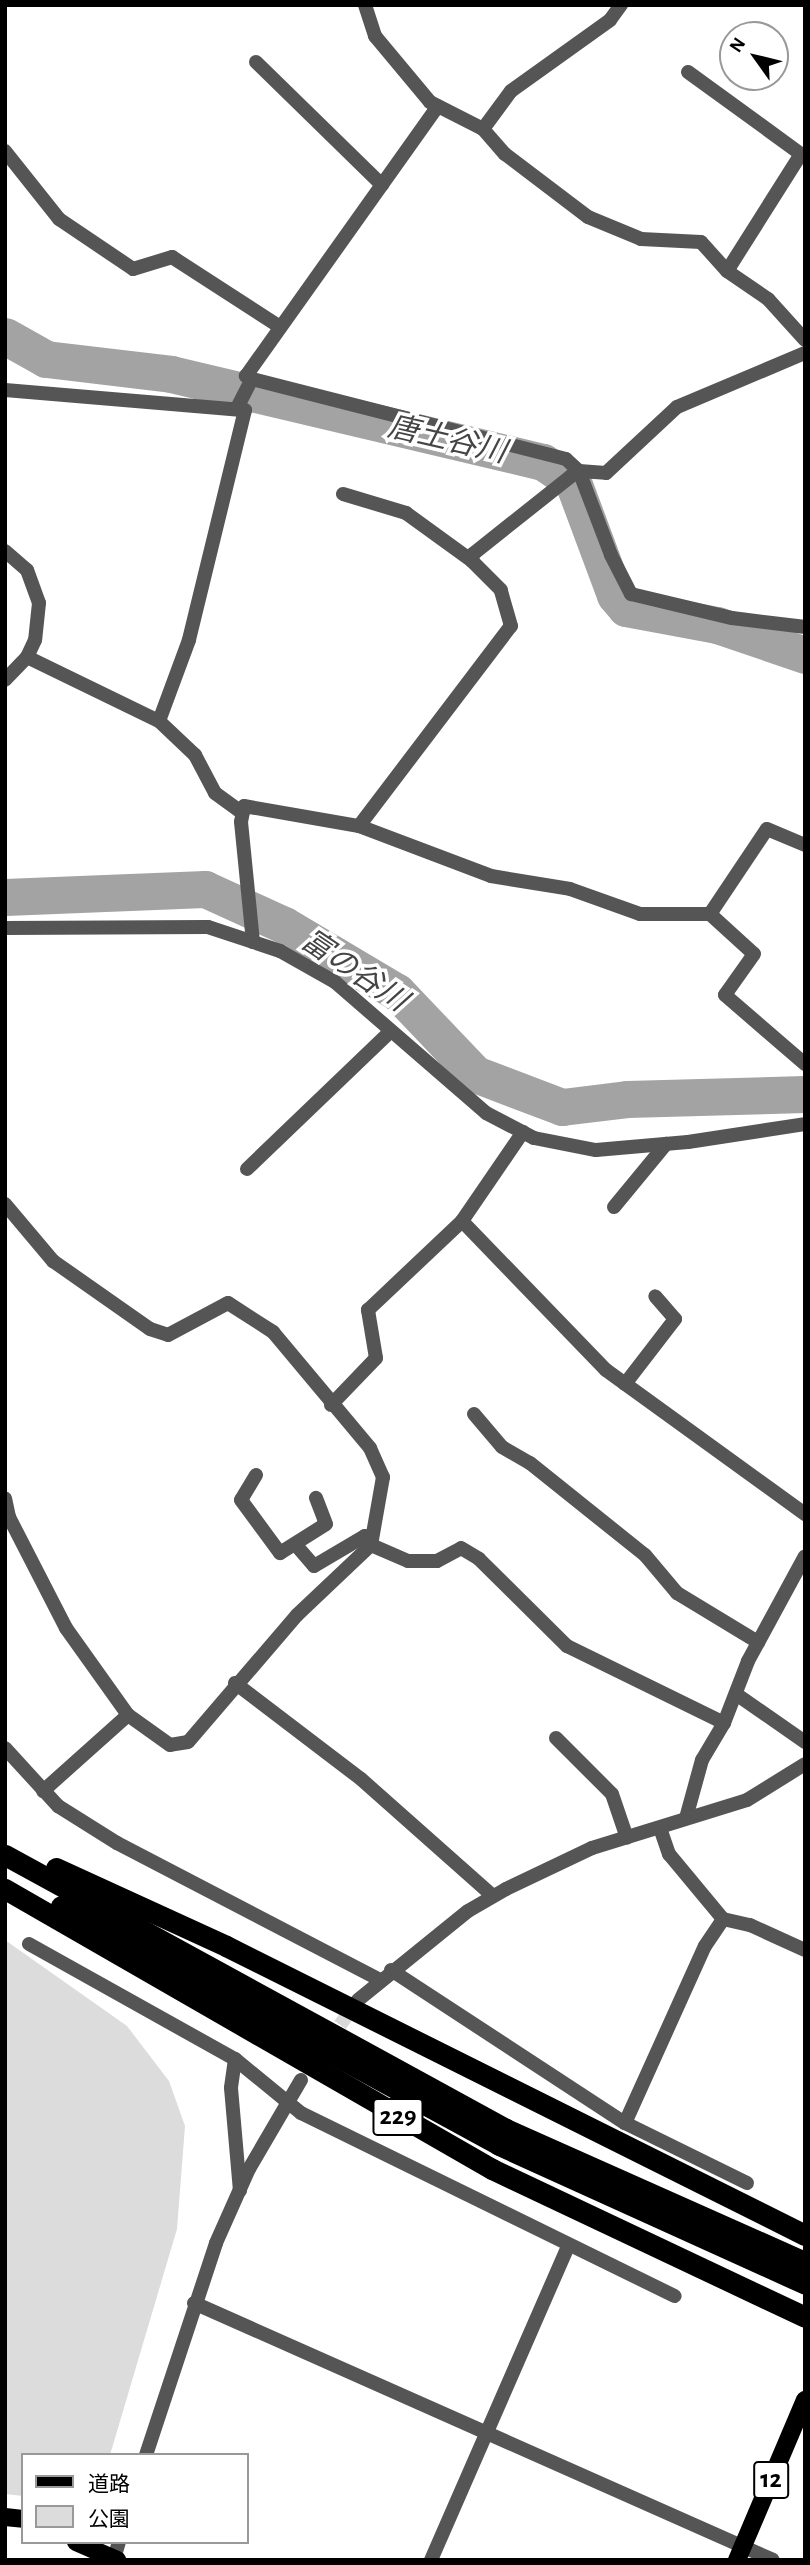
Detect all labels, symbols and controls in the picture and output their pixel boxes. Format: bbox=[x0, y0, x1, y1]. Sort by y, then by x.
north arrow bbox=[719, 21, 789, 91]
text: N bbox=[726, 34, 749, 56]
water label: 唐土谷川 bbox=[384, 409, 510, 471]
water label: 富の谷川 bbox=[294, 923, 414, 1019]
road number: 229 bbox=[372, 2094, 424, 2140]
legend bbox=[21, 2453, 248, 2544]
road number: 12 bbox=[752, 2458, 790, 2502]
text: 道路 bbox=[88, 2474, 130, 2495]
text: 公園 bbox=[88, 2509, 130, 2530]

